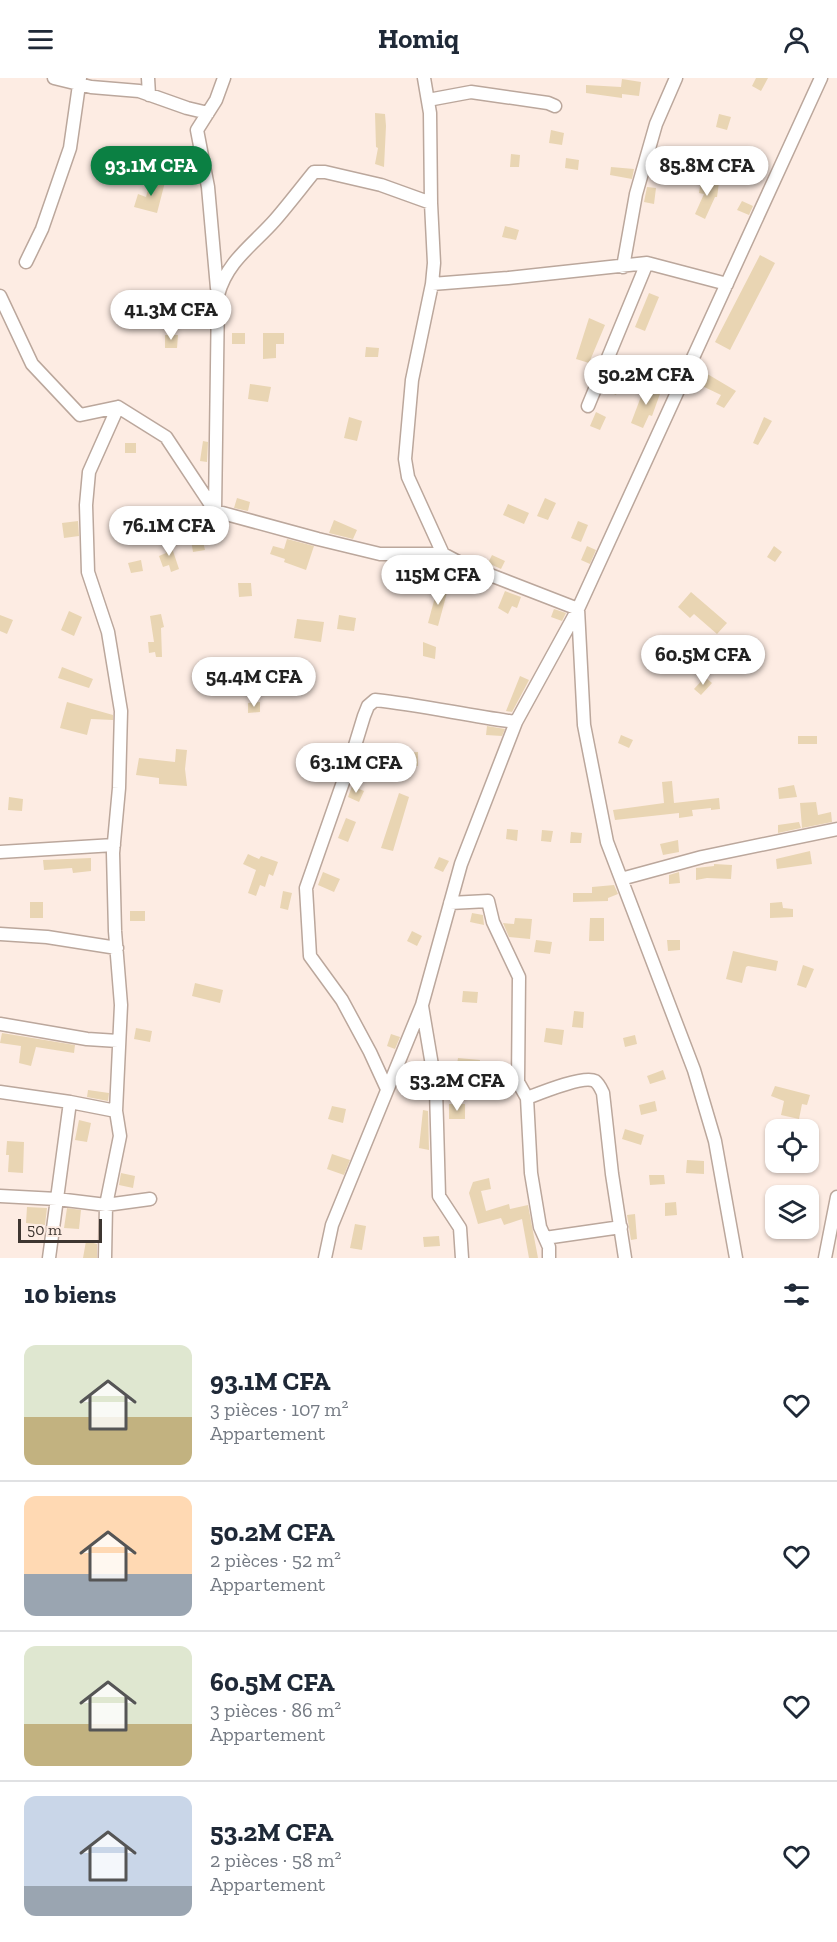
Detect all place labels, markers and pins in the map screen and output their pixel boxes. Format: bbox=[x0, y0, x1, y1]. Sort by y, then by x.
pin: 93.1M CFA bbox=[82, 146, 220, 197]
pin: 85.8M CFA bbox=[638, 146, 776, 197]
pin: 41.3M CFA bbox=[102, 290, 240, 341]
pin: 50.2M CFA bbox=[577, 355, 715, 406]
pin: 76.1M CFA bbox=[100, 506, 238, 557]
pin: 115M CFA bbox=[376, 555, 500, 606]
pin: 60.5M CFA bbox=[634, 635, 772, 686]
pin: 54.4M CFA bbox=[185, 657, 323, 708]
pin: 63.1M CFA bbox=[287, 743, 425, 794]
pin: 53.2M CFA bbox=[388, 1061, 526, 1112]

